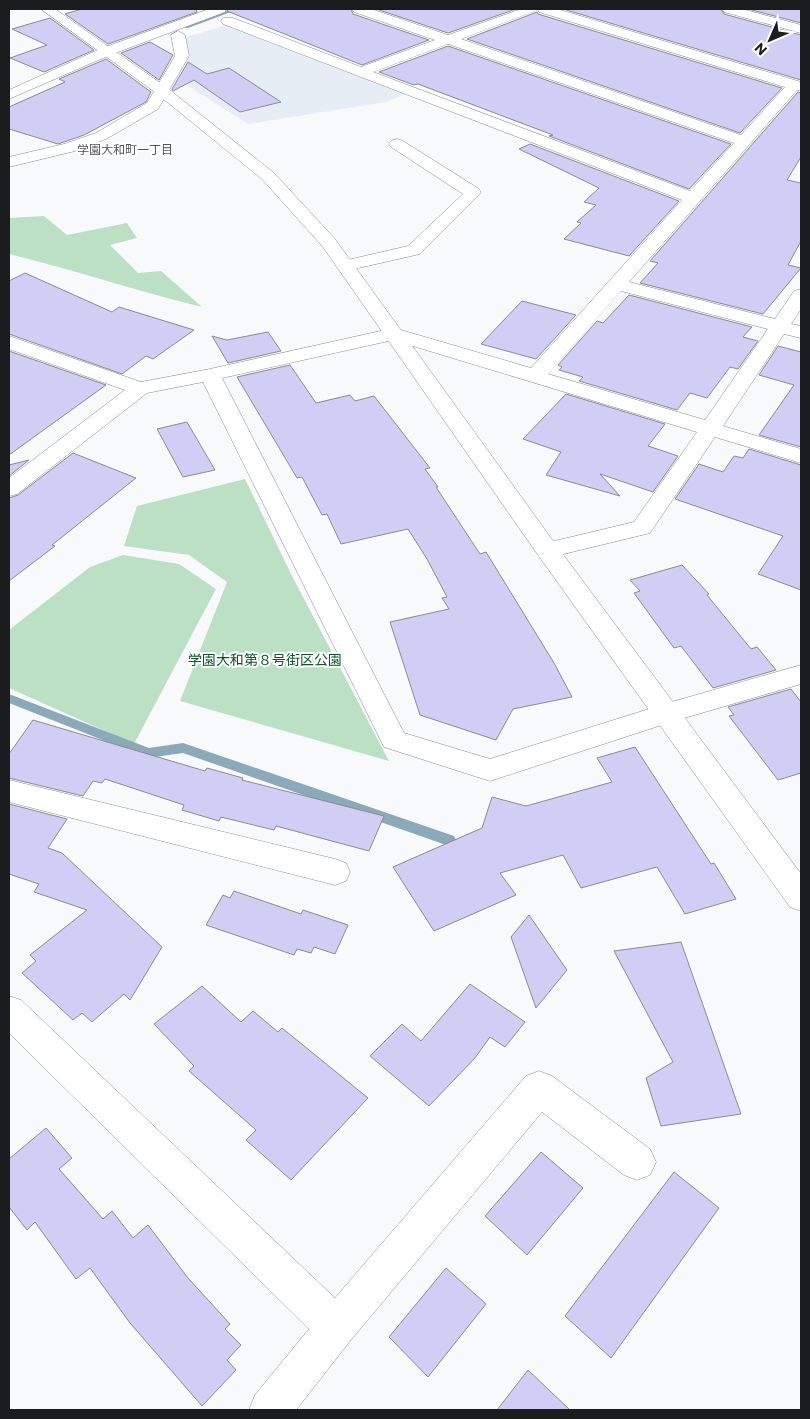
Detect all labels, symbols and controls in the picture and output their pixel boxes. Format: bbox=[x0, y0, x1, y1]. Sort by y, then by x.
north arrow bbox=[745, 15, 795, 65]
text: N bbox=[751, 40, 770, 59]
district label: 学園大和町一丁目 bbox=[77, 142, 173, 156]
park label: 学園大和第８号街区公園 bbox=[188, 651, 342, 668]

